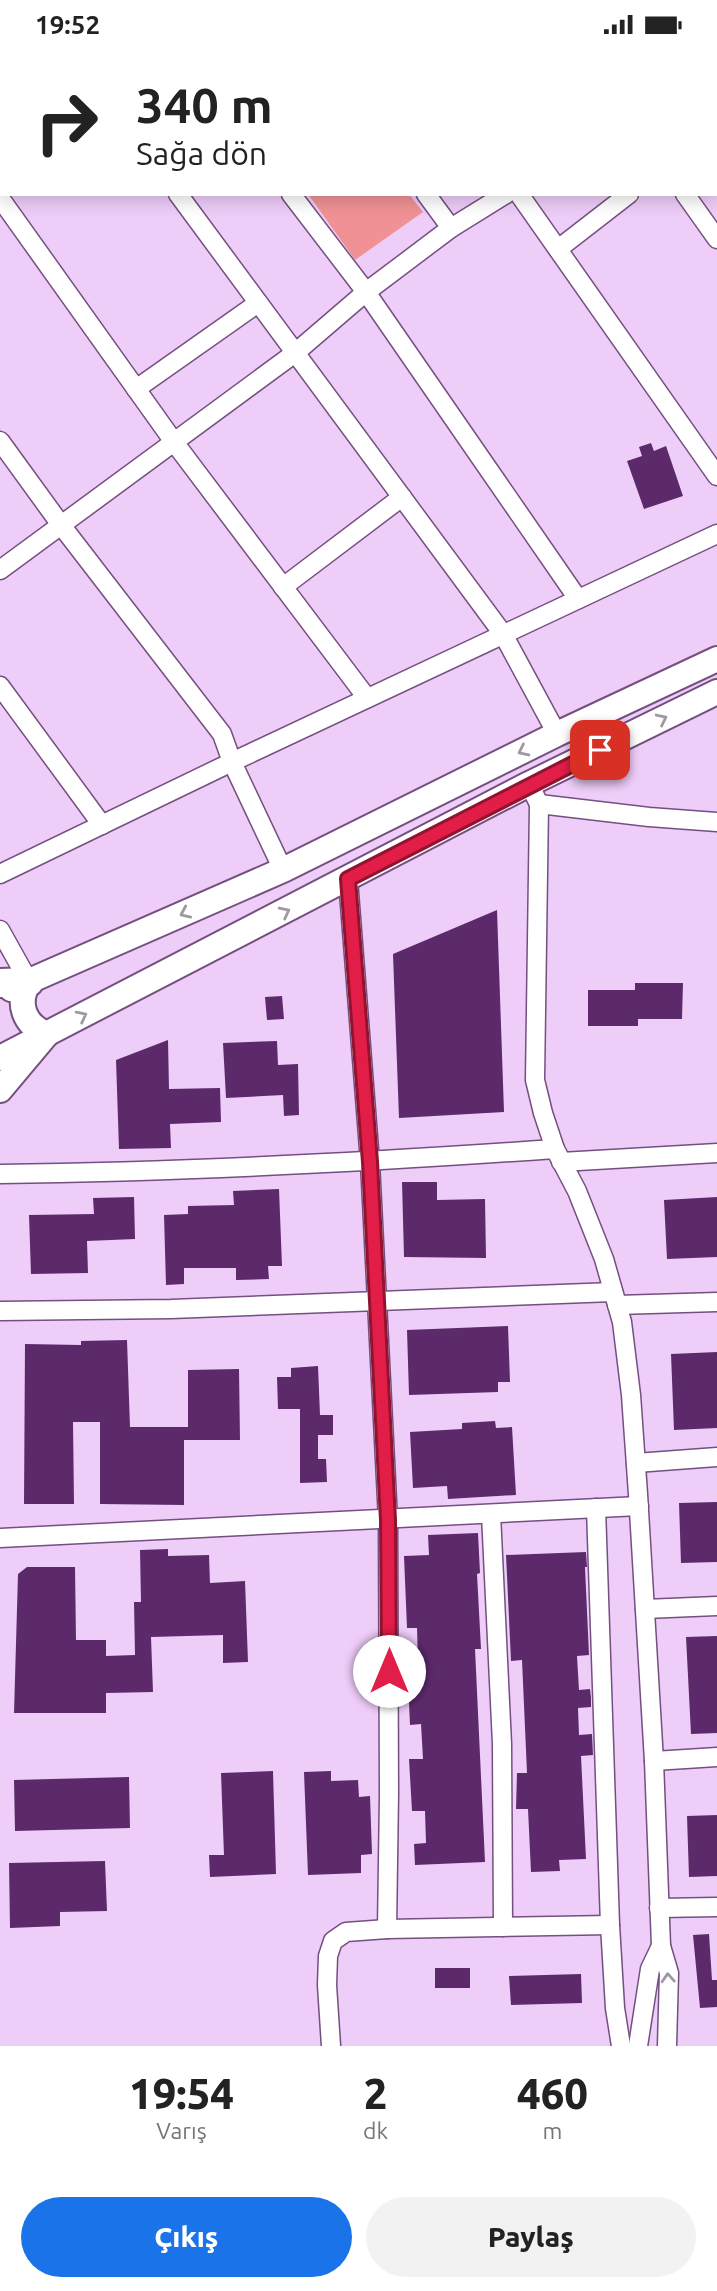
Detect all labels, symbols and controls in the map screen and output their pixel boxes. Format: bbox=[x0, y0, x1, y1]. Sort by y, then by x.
text: 19:52 bbox=[35, 10, 100, 39]
icon: right bbox=[21, 77, 112, 168]
text: 340 m bbox=[136, 77, 273, 132]
text: Sağa dön bbox=[136, 135, 267, 171]
one-way arrow bbox=[655, 713, 667, 727]
pin bbox=[570, 720, 630, 780]
icon: arrive bbox=[581, 731, 619, 769]
one-way arrow bbox=[518, 743, 530, 757]
one-way arrow bbox=[180, 905, 192, 919]
one-way arrow bbox=[278, 906, 290, 920]
one-way arrow bbox=[75, 1010, 88, 1024]
position arrow bbox=[352, 1634, 426, 1708]
one-way arrow bbox=[660, 1972, 675, 1983]
text: 19:54 bbox=[129, 2070, 234, 2117]
text: 2 bbox=[364, 2070, 387, 2117]
text: 460 bbox=[517, 2070, 588, 2117]
text: Varış bbox=[156, 2118, 207, 2143]
text: dk bbox=[363, 2118, 388, 2143]
text: m bbox=[543, 2118, 562, 2143]
button: Çıkış bbox=[21, 2197, 352, 2277]
button: Paylaş bbox=[366, 2197, 696, 2277]

